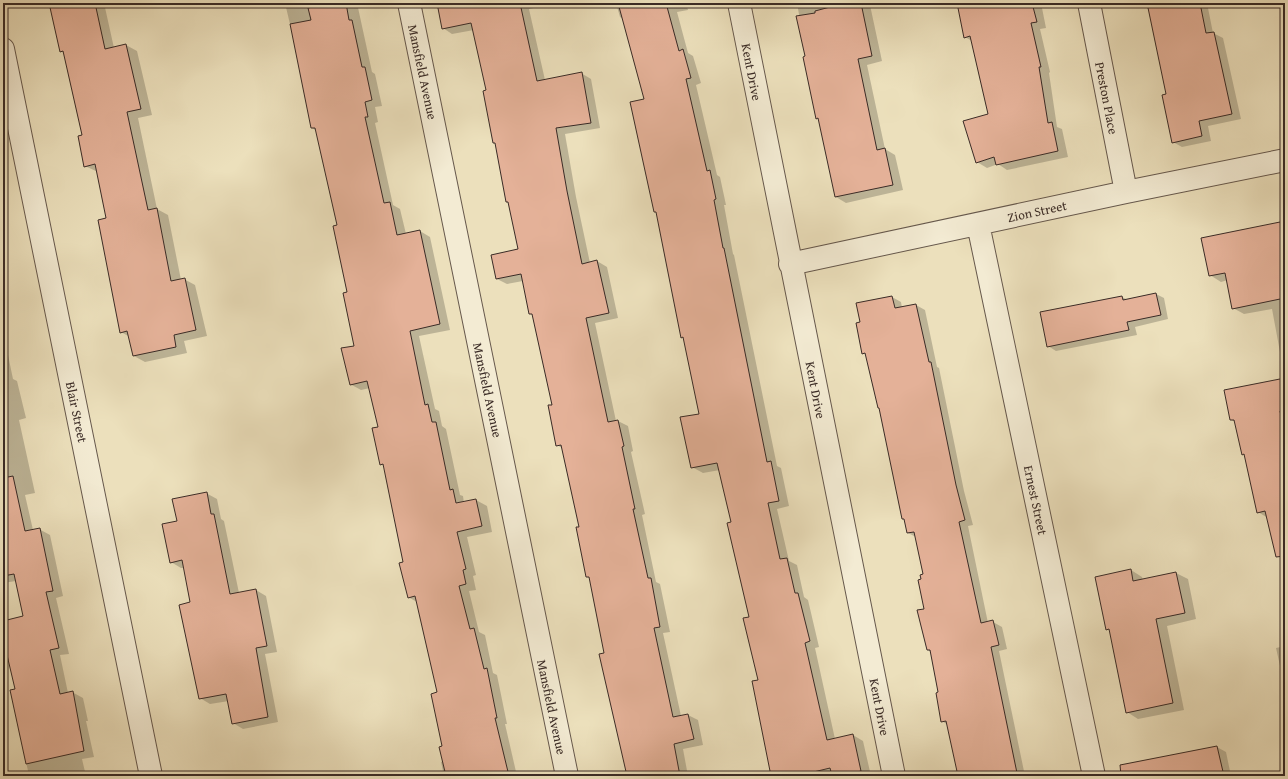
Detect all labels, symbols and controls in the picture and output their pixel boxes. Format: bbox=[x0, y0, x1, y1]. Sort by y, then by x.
street label: Mansfield Avenue bbox=[403, 23, 442, 121]
street label: Kent Drive bbox=[737, 42, 766, 102]
street label: Preston Place bbox=[1090, 60, 1123, 136]
street label: Zion Street bbox=[1006, 196, 1069, 227]
street label: Mansfield Avenue bbox=[468, 341, 507, 439]
street label: Kent Drive bbox=[801, 360, 830, 420]
street label: Blair Street bbox=[61, 380, 92, 445]
street label: Ernest Street bbox=[1019, 463, 1052, 537]
street label: Mansfield Avenue bbox=[532, 658, 571, 756]
street label: Kent Drive bbox=[865, 677, 894, 737]

